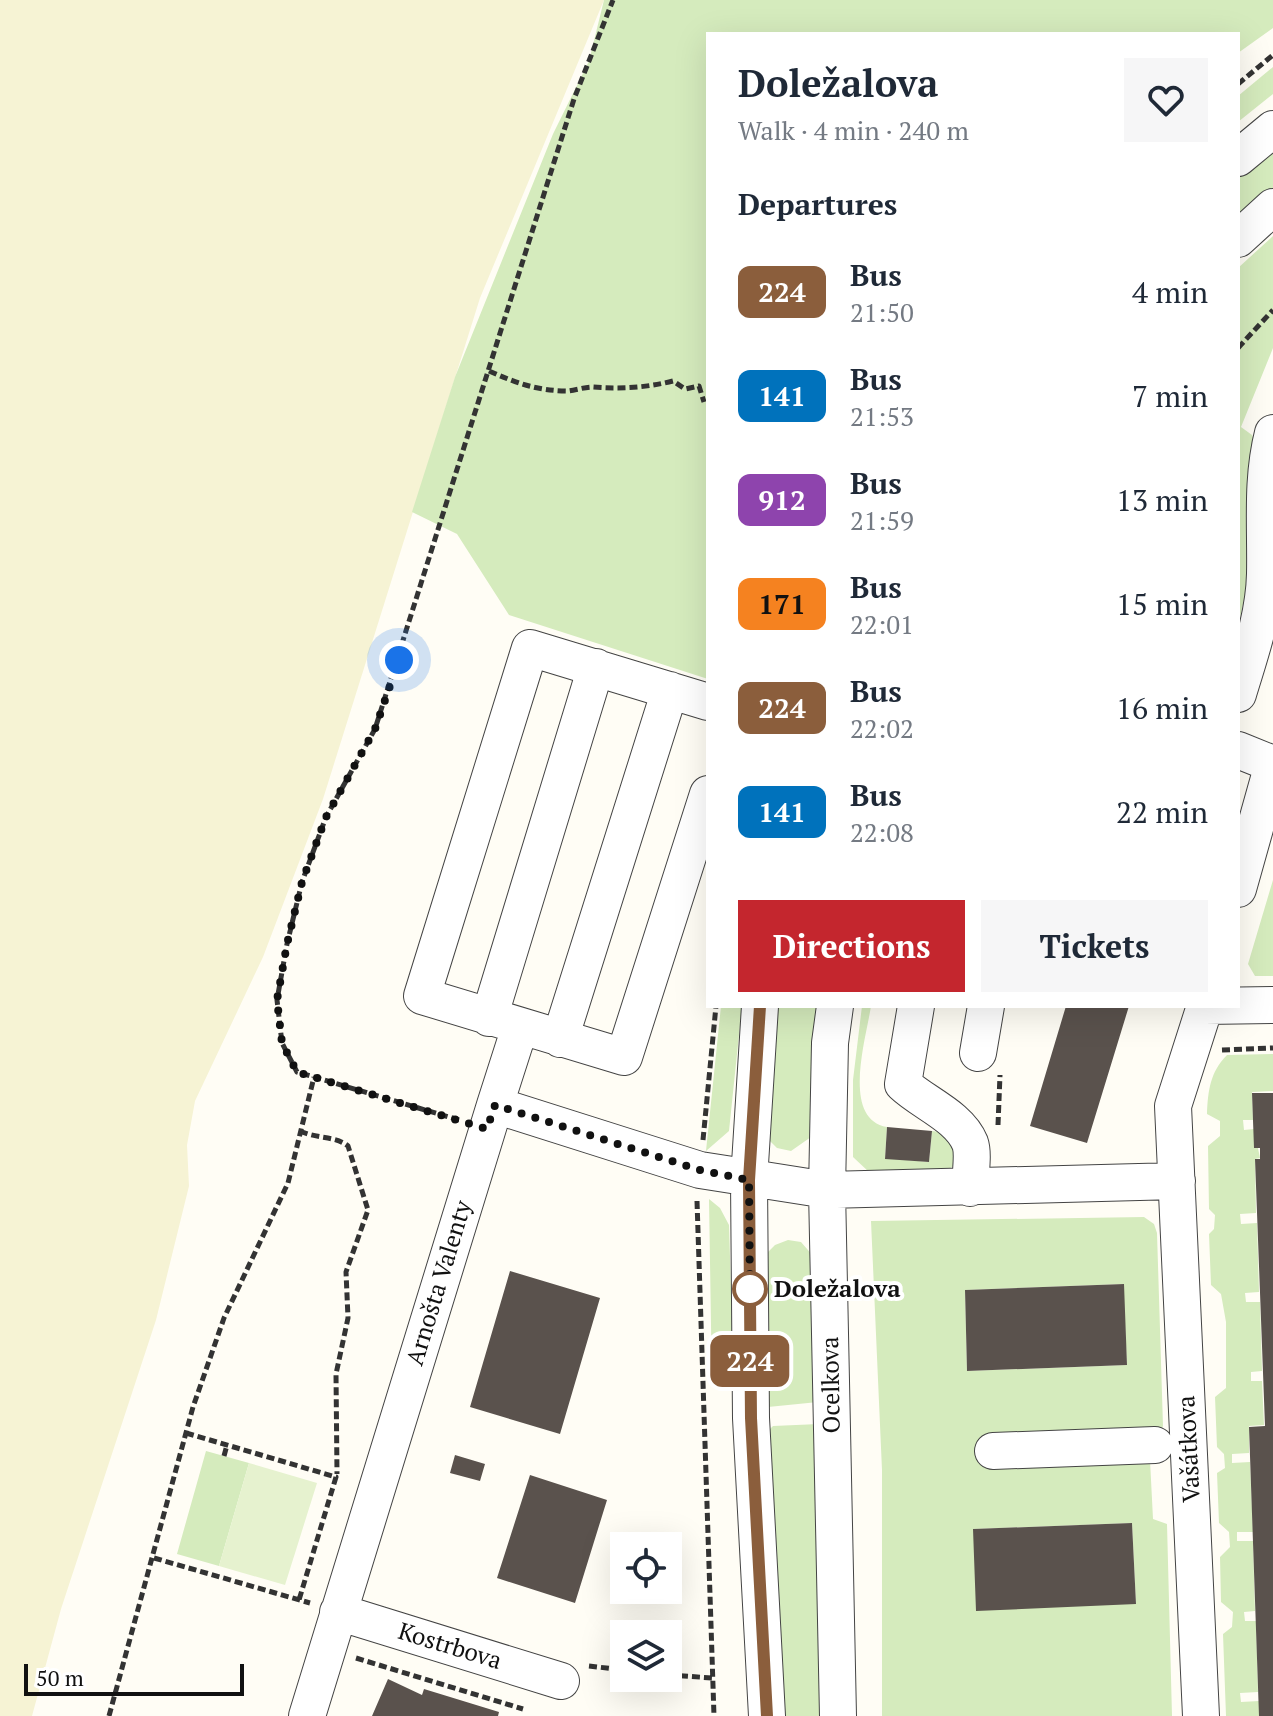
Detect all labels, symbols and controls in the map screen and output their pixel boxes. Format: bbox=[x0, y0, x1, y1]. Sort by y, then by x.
text: Doležalova bbox=[738, 58, 938, 108]
button: heart bbox=[1124, 58, 1208, 142]
text: Walk · 4 min · 240 m bbox=[738, 113, 969, 147]
text: Departures bbox=[738, 184, 897, 224]
text: Bus bbox=[850, 255, 902, 295]
text: 4 min bbox=[1132, 272, 1208, 312]
text: 224 bbox=[758, 273, 806, 310]
text: 21:50 bbox=[850, 295, 914, 329]
text: Bus bbox=[850, 359, 902, 399]
text: 7 min bbox=[1132, 376, 1208, 416]
text: 141 bbox=[758, 377, 806, 414]
text: 21:53 bbox=[850, 399, 914, 433]
text: Bus bbox=[850, 463, 902, 503]
text: 13 min bbox=[1116, 480, 1208, 520]
text: 912 bbox=[758, 481, 806, 518]
text: 21:59 bbox=[850, 503, 914, 537]
text: Bus bbox=[850, 567, 902, 607]
text: 15 min bbox=[1116, 584, 1208, 624]
text: 171 bbox=[758, 585, 806, 622]
text: 22:01 bbox=[850, 607, 914, 641]
your location bbox=[379, 640, 419, 680]
text: Bus bbox=[850, 671, 902, 711]
text: 16 min bbox=[1116, 688, 1208, 728]
text: 224 bbox=[758, 689, 806, 726]
text: 22:02 bbox=[850, 711, 914, 745]
text: Bus bbox=[850, 775, 902, 815]
text: 22 min bbox=[1116, 792, 1208, 832]
text: 141 bbox=[758, 793, 806, 830]
text: 22:08 bbox=[850, 815, 914, 849]
button: Directions bbox=[738, 900, 965, 992]
button: Tickets bbox=[981, 900, 1208, 992]
street label: Arnošta Valenty bbox=[398, 1196, 479, 1369]
marker: Doležalova bbox=[733, 1272, 767, 1306]
place label: Doležalova bbox=[774, 1272, 901, 1304]
line badge: 224 bbox=[704, 1335, 796, 1387]
street label: Ocelkova bbox=[813, 1336, 847, 1434]
text: 224 bbox=[726, 1342, 774, 1379]
street label: Vašátkova bbox=[1169, 1395, 1207, 1503]
map controls bbox=[610, 1532, 682, 1692]
button: locate bbox=[610, 1532, 682, 1604]
street label: Kostrbova bbox=[395, 1614, 506, 1676]
button: layers bbox=[610, 1620, 682, 1692]
scale bar bbox=[24, 1660, 244, 1696]
text: 50 m bbox=[36, 1663, 84, 1692]

